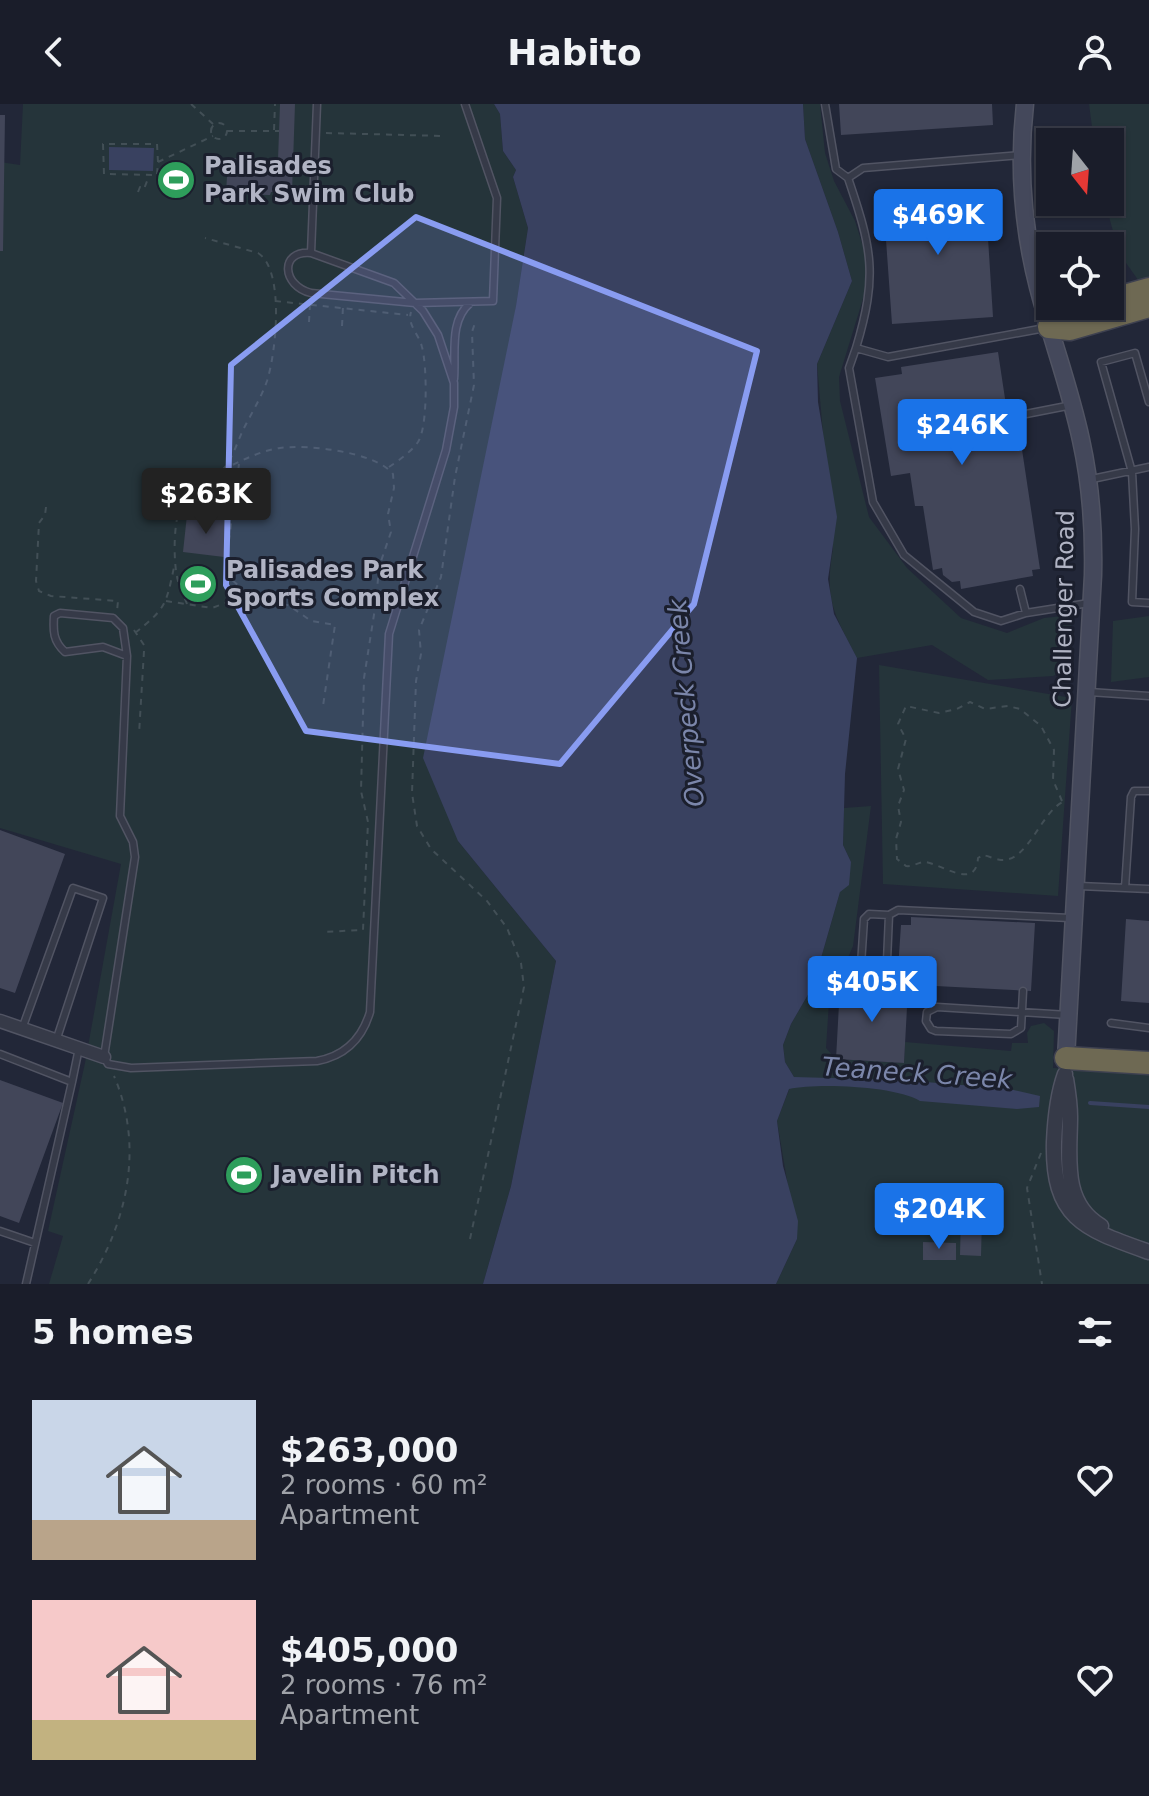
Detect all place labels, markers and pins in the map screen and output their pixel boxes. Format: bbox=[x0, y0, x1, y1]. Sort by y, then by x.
place label: Palisades Park Swim Club bbox=[204, 152, 414, 208]
sports icon: Palisades Park Swim Club bbox=[155, 159, 197, 201]
pin: $469K bbox=[882, 189, 994, 257]
pin: $246K bbox=[906, 399, 1018, 467]
pin: $263K bbox=[150, 468, 262, 536]
place label: Palisades Park Sports Complex bbox=[226, 556, 440, 612]
sports icon: Palisades Park Sports Complex bbox=[177, 563, 219, 605]
pin: $405K bbox=[816, 956, 928, 1024]
sports icon: Javelin Pitch bbox=[223, 1154, 265, 1196]
place label: Javelin Pitch bbox=[270, 1161, 440, 1189]
pin: $204K bbox=[883, 1183, 995, 1251]

